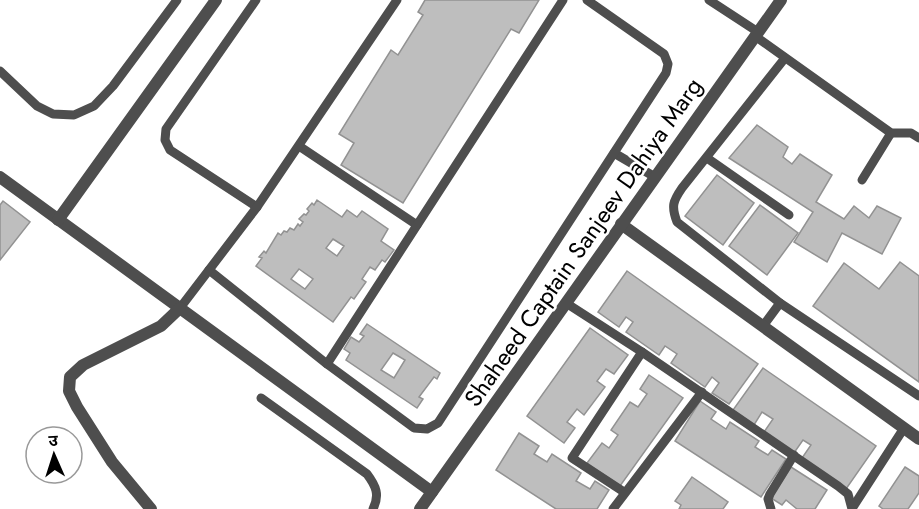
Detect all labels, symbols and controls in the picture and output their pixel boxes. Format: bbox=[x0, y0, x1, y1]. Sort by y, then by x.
street label: Shaheed Captain Sanjeev Dahiya Marg bbox=[456, 70, 710, 414]
north arrow bbox=[24, 425, 84, 485]
text: उ bbox=[48, 429, 59, 452]

